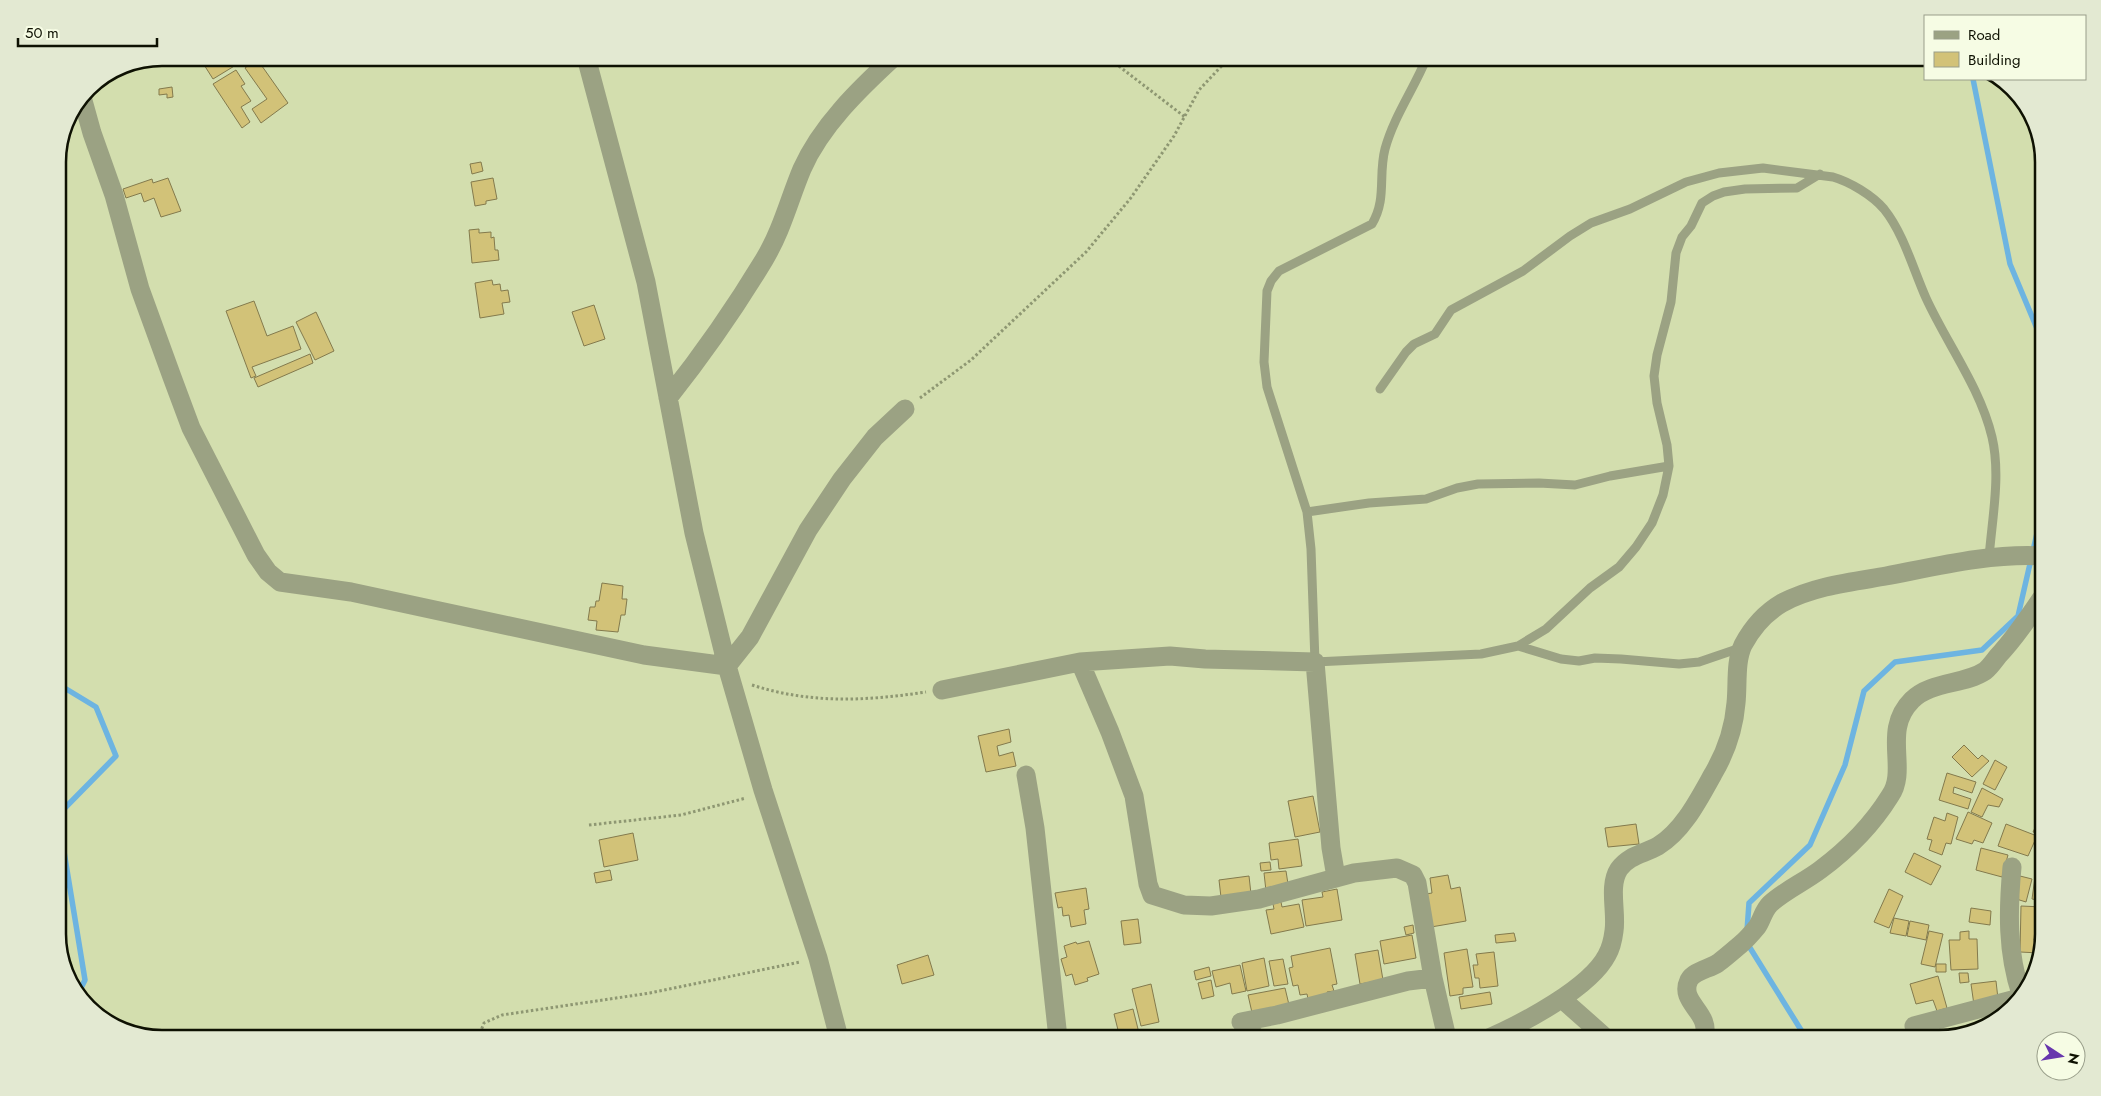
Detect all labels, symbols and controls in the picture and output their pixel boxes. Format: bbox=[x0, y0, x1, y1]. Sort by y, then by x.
scale bar bbox=[18, 15, 156, 47]
legend bbox=[1924, 15, 2086, 80]
text: 50 m bbox=[25, 22, 59, 44]
text: Road bbox=[1968, 24, 2000, 46]
text: Building bbox=[1968, 49, 2020, 71]
north arrow bbox=[2036, 1031, 2086, 1081]
text: N bbox=[2063, 1051, 2085, 1066]

